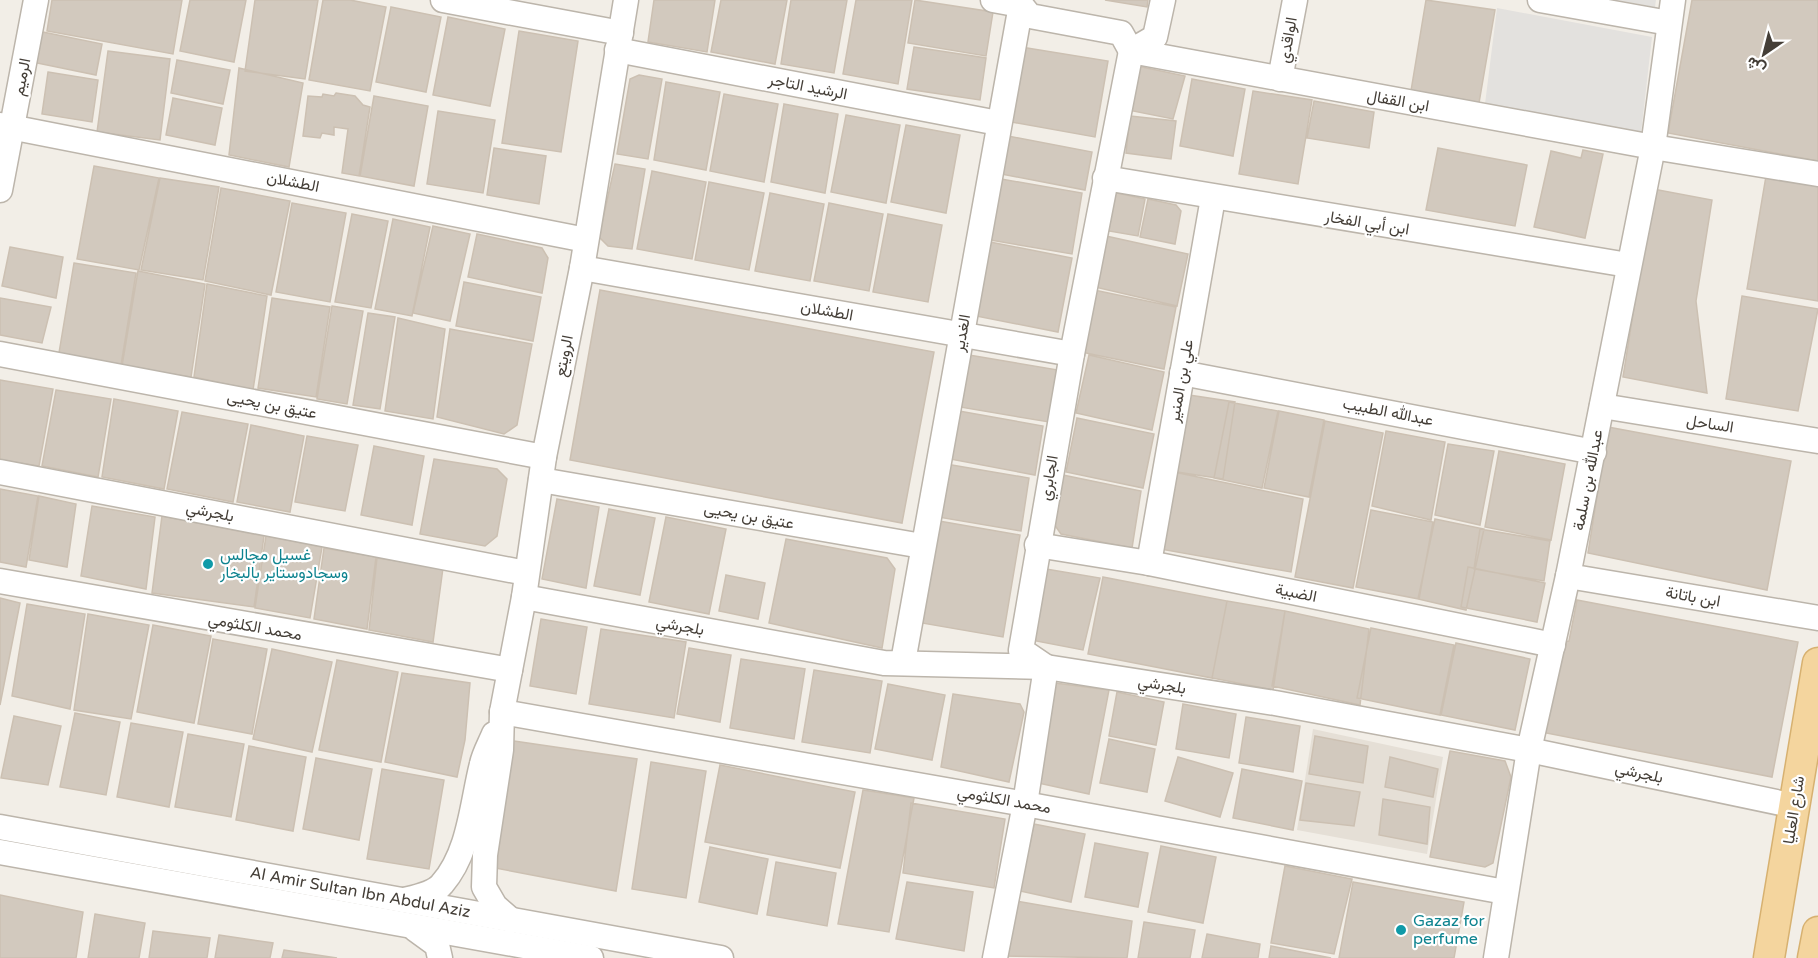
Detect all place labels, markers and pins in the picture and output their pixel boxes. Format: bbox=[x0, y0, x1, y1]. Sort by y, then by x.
place label: غسيل مجالس وسجادوستاير بالبخار bbox=[219, 545, 348, 583]
marker: غسيل مجالس وسجادوستاير بالبخار bbox=[201, 557, 215, 571]
place label: Gazaz for perfume bbox=[1413, 911, 1486, 949]
marker: Gazaz for perfume bbox=[1394, 923, 1408, 937]

